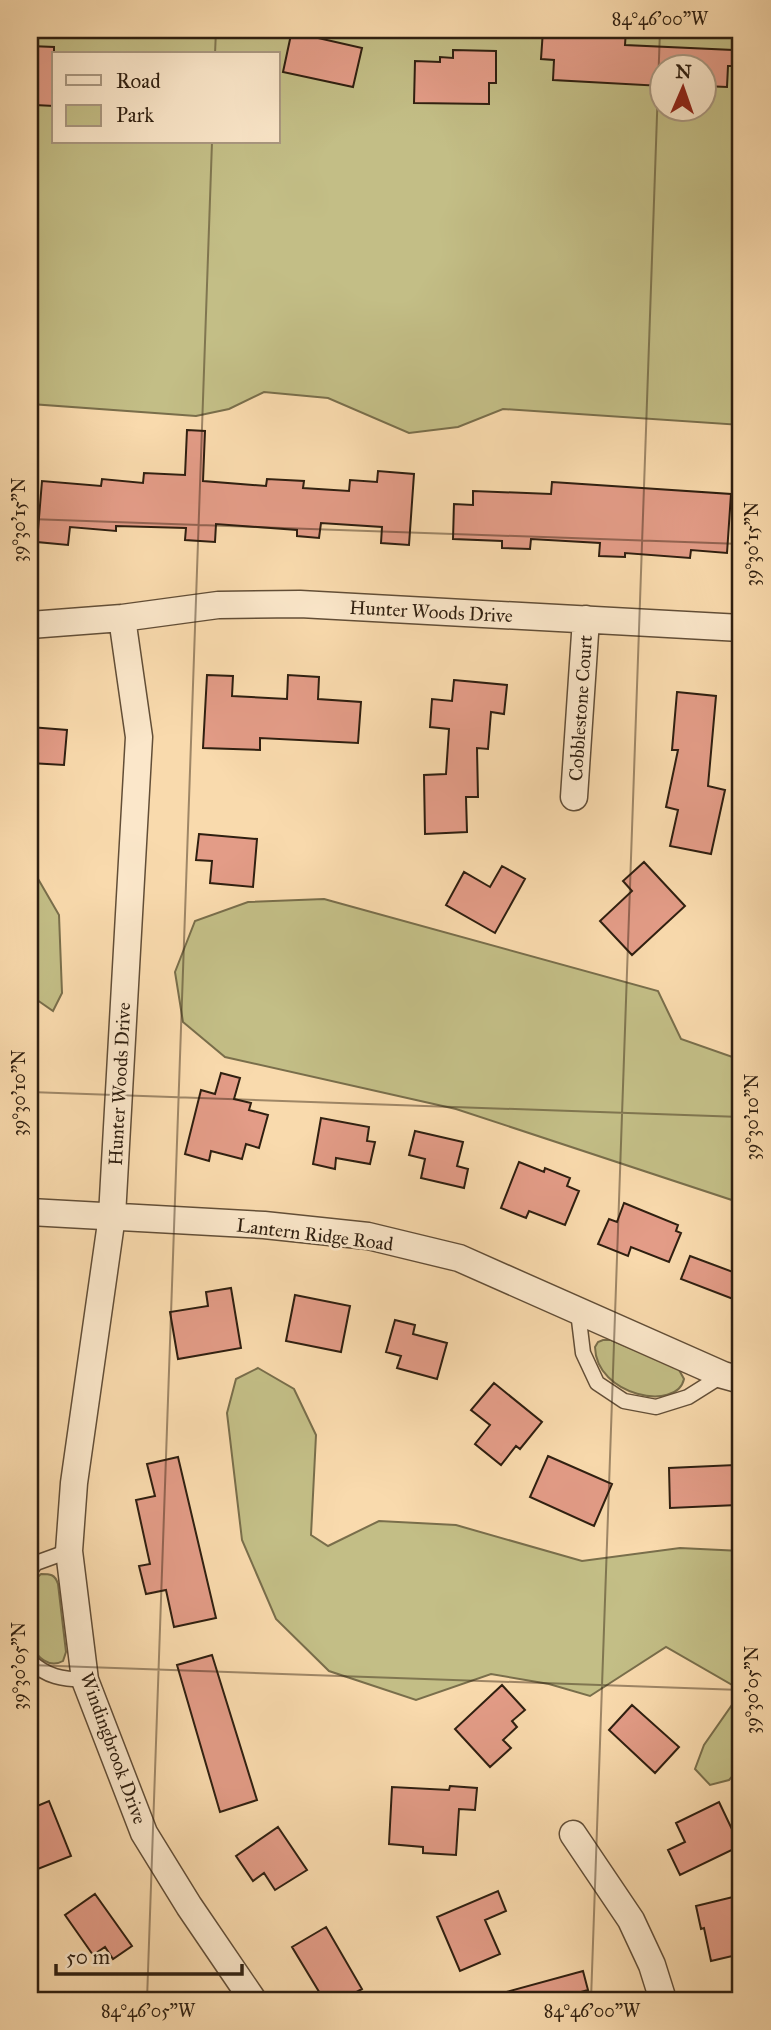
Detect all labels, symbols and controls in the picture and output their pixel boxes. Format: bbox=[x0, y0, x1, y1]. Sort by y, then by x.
text: 84°46'00"W bbox=[612, 8, 709, 30]
legend bbox=[52, 52, 280, 144]
north arrow bbox=[648, 52, 718, 122]
text: N bbox=[675, 60, 692, 83]
text: Road bbox=[116, 68, 161, 94]
text: Park bbox=[116, 102, 154, 128]
text: 39°30'15"N bbox=[8, 478, 30, 562]
text: 39°30'15"N bbox=[741, 502, 763, 586]
street label: Hunter Woods Drive bbox=[349, 596, 513, 627]
street label: Cobblestone Court bbox=[564, 634, 597, 782]
street label: Hunter Woods Drive bbox=[104, 1002, 135, 1166]
text: 39°30'10"N bbox=[8, 1050, 30, 1136]
text: 39°30'10"N bbox=[741, 1074, 763, 1160]
street label: Lantern Ridge Road bbox=[235, 1213, 395, 1257]
text: 39°30'05"N bbox=[8, 1622, 30, 1710]
text: 39°30'05"N bbox=[741, 1646, 763, 1734]
street label: Windingbrook Drive bbox=[74, 1669, 152, 1828]
scale bar bbox=[56, 1932, 242, 1976]
text: 50 m bbox=[66, 1944, 111, 1970]
text: 84°46'05"W bbox=[101, 2000, 196, 2022]
text: 84°46'00"W bbox=[544, 2000, 641, 2022]

